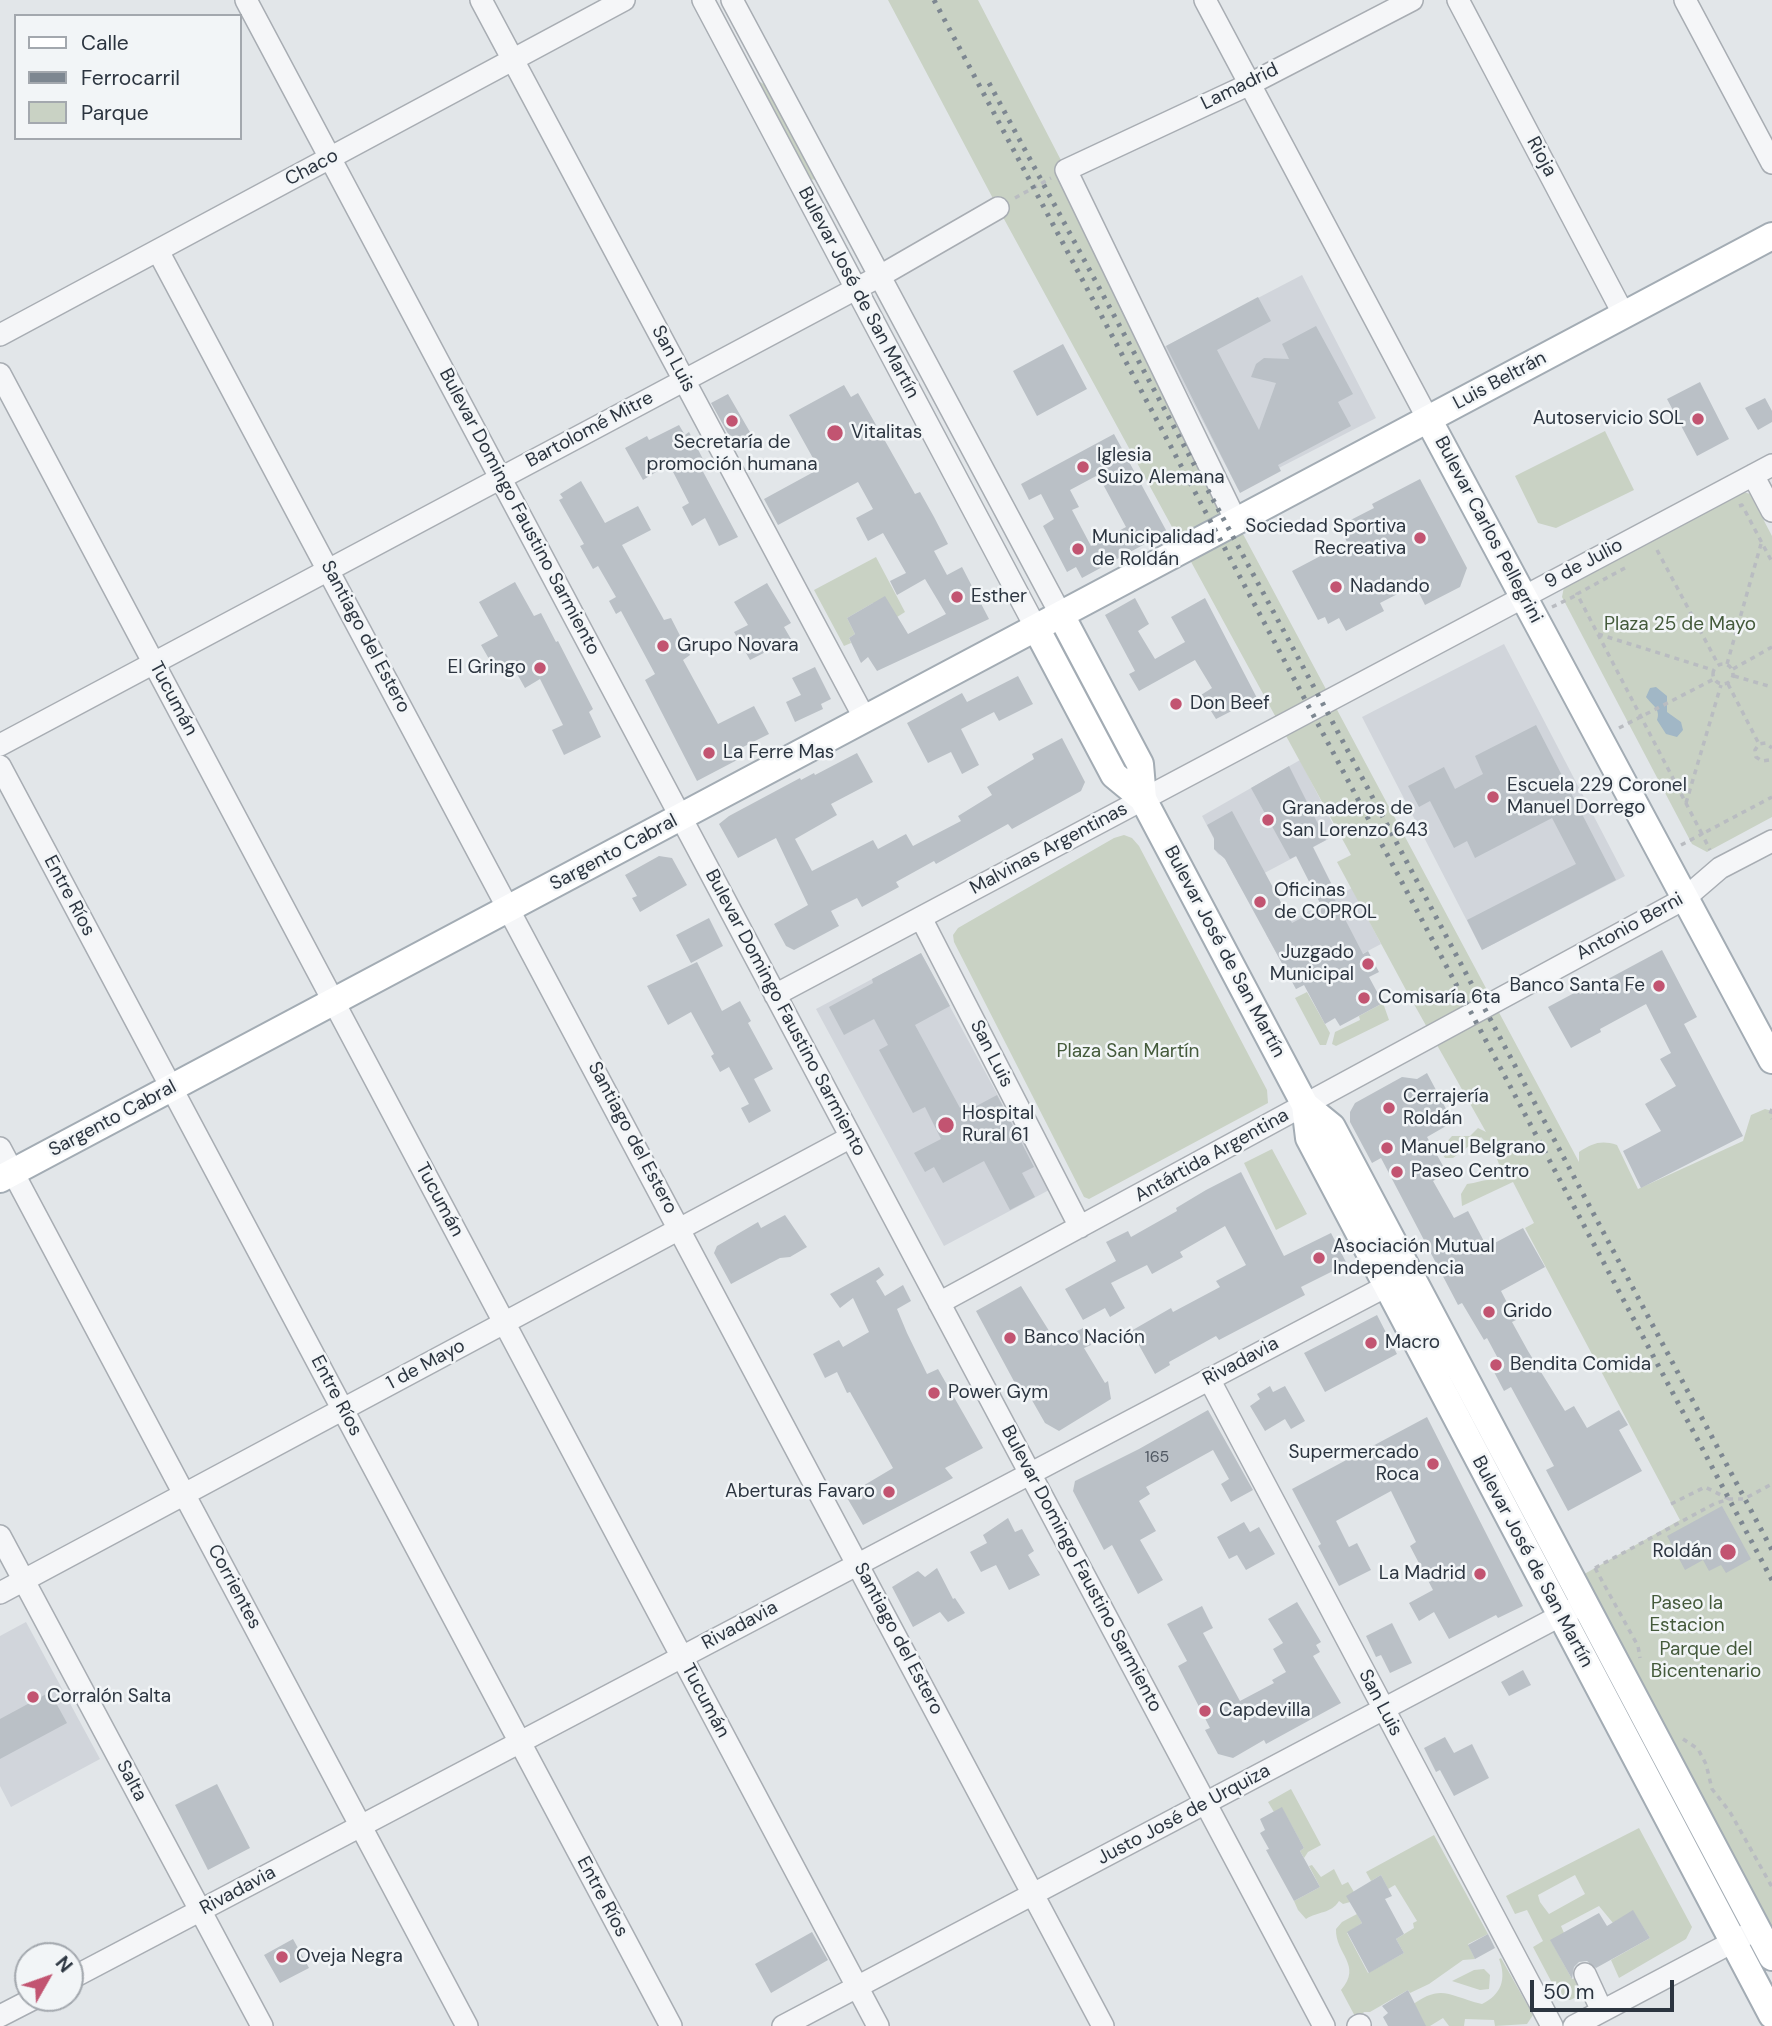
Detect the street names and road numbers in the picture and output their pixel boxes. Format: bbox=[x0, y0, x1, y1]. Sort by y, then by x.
street label: Lamadrid bbox=[1198, 59, 1282, 115]
street label: Rioja bbox=[1521, 133, 1561, 181]
street label: Chaco bbox=[281, 145, 343, 191]
street label: Bulevar José de San Martín bbox=[793, 183, 923, 403]
street label: San Luis bbox=[646, 322, 700, 396]
street label: Luis Beltrán bbox=[1450, 347, 1550, 415]
street label: Bulevar Domingo Faustino Sarmiento bbox=[434, 365, 604, 659]
street label: Bartolomé Mitre bbox=[522, 387, 658, 473]
street label: Bulevar Carlos Pellegrini bbox=[1429, 433, 1547, 627]
street label: 9 de Julio bbox=[1541, 534, 1627, 594]
street label: Santiago del Estero bbox=[315, 557, 415, 717]
street label: Tucumán bbox=[144, 658, 202, 740]
street label: Malvinas Argentinas bbox=[966, 798, 1132, 900]
street label: Sargento Cabral bbox=[546, 810, 682, 896]
street label: Bulevar José de San Martín bbox=[1159, 842, 1289, 1062]
street label: Entre Ríos bbox=[38, 852, 100, 940]
street label: Bulevar Domingo Faustino Sarmiento bbox=[700, 866, 870, 1160]
street label: Antonio Berni bbox=[1573, 888, 1687, 966]
street label: San Luis bbox=[964, 1017, 1018, 1091]
street label: Santiago del Estero bbox=[582, 1058, 682, 1218]
street label: Sargento Cabral bbox=[45, 1076, 181, 1162]
street label: Antártida Argentina bbox=[1131, 1104, 1293, 1208]
street label: Tucumán bbox=[410, 1159, 468, 1241]
street label: Rivadavia bbox=[1199, 1333, 1283, 1391]
street label: 1 de Mayo bbox=[383, 1335, 469, 1395]
street label: Entre Ríos bbox=[305, 1352, 367, 1440]
street label: Bulevar Domingo Faustino Sarmiento bbox=[996, 1422, 1166, 1716]
street label: Bulevar José de San Martín bbox=[1467, 1452, 1597, 1672]
street label: Corrientes bbox=[202, 1541, 266, 1633]
street label: Santiago del Estero bbox=[848, 1559, 948, 1719]
street label: Rivadavia bbox=[698, 1597, 782, 1655]
street label: Tucumán bbox=[676, 1660, 734, 1742]
street label: San Luis bbox=[1353, 1666, 1407, 1740]
street label: Salta bbox=[111, 1756, 151, 1806]
street label: Justo José de Urquiza bbox=[1094, 1760, 1274, 1870]
street label: Entre Ríos bbox=[571, 1853, 633, 1941]
street label: Rivadavia bbox=[196, 1862, 280, 1920]

